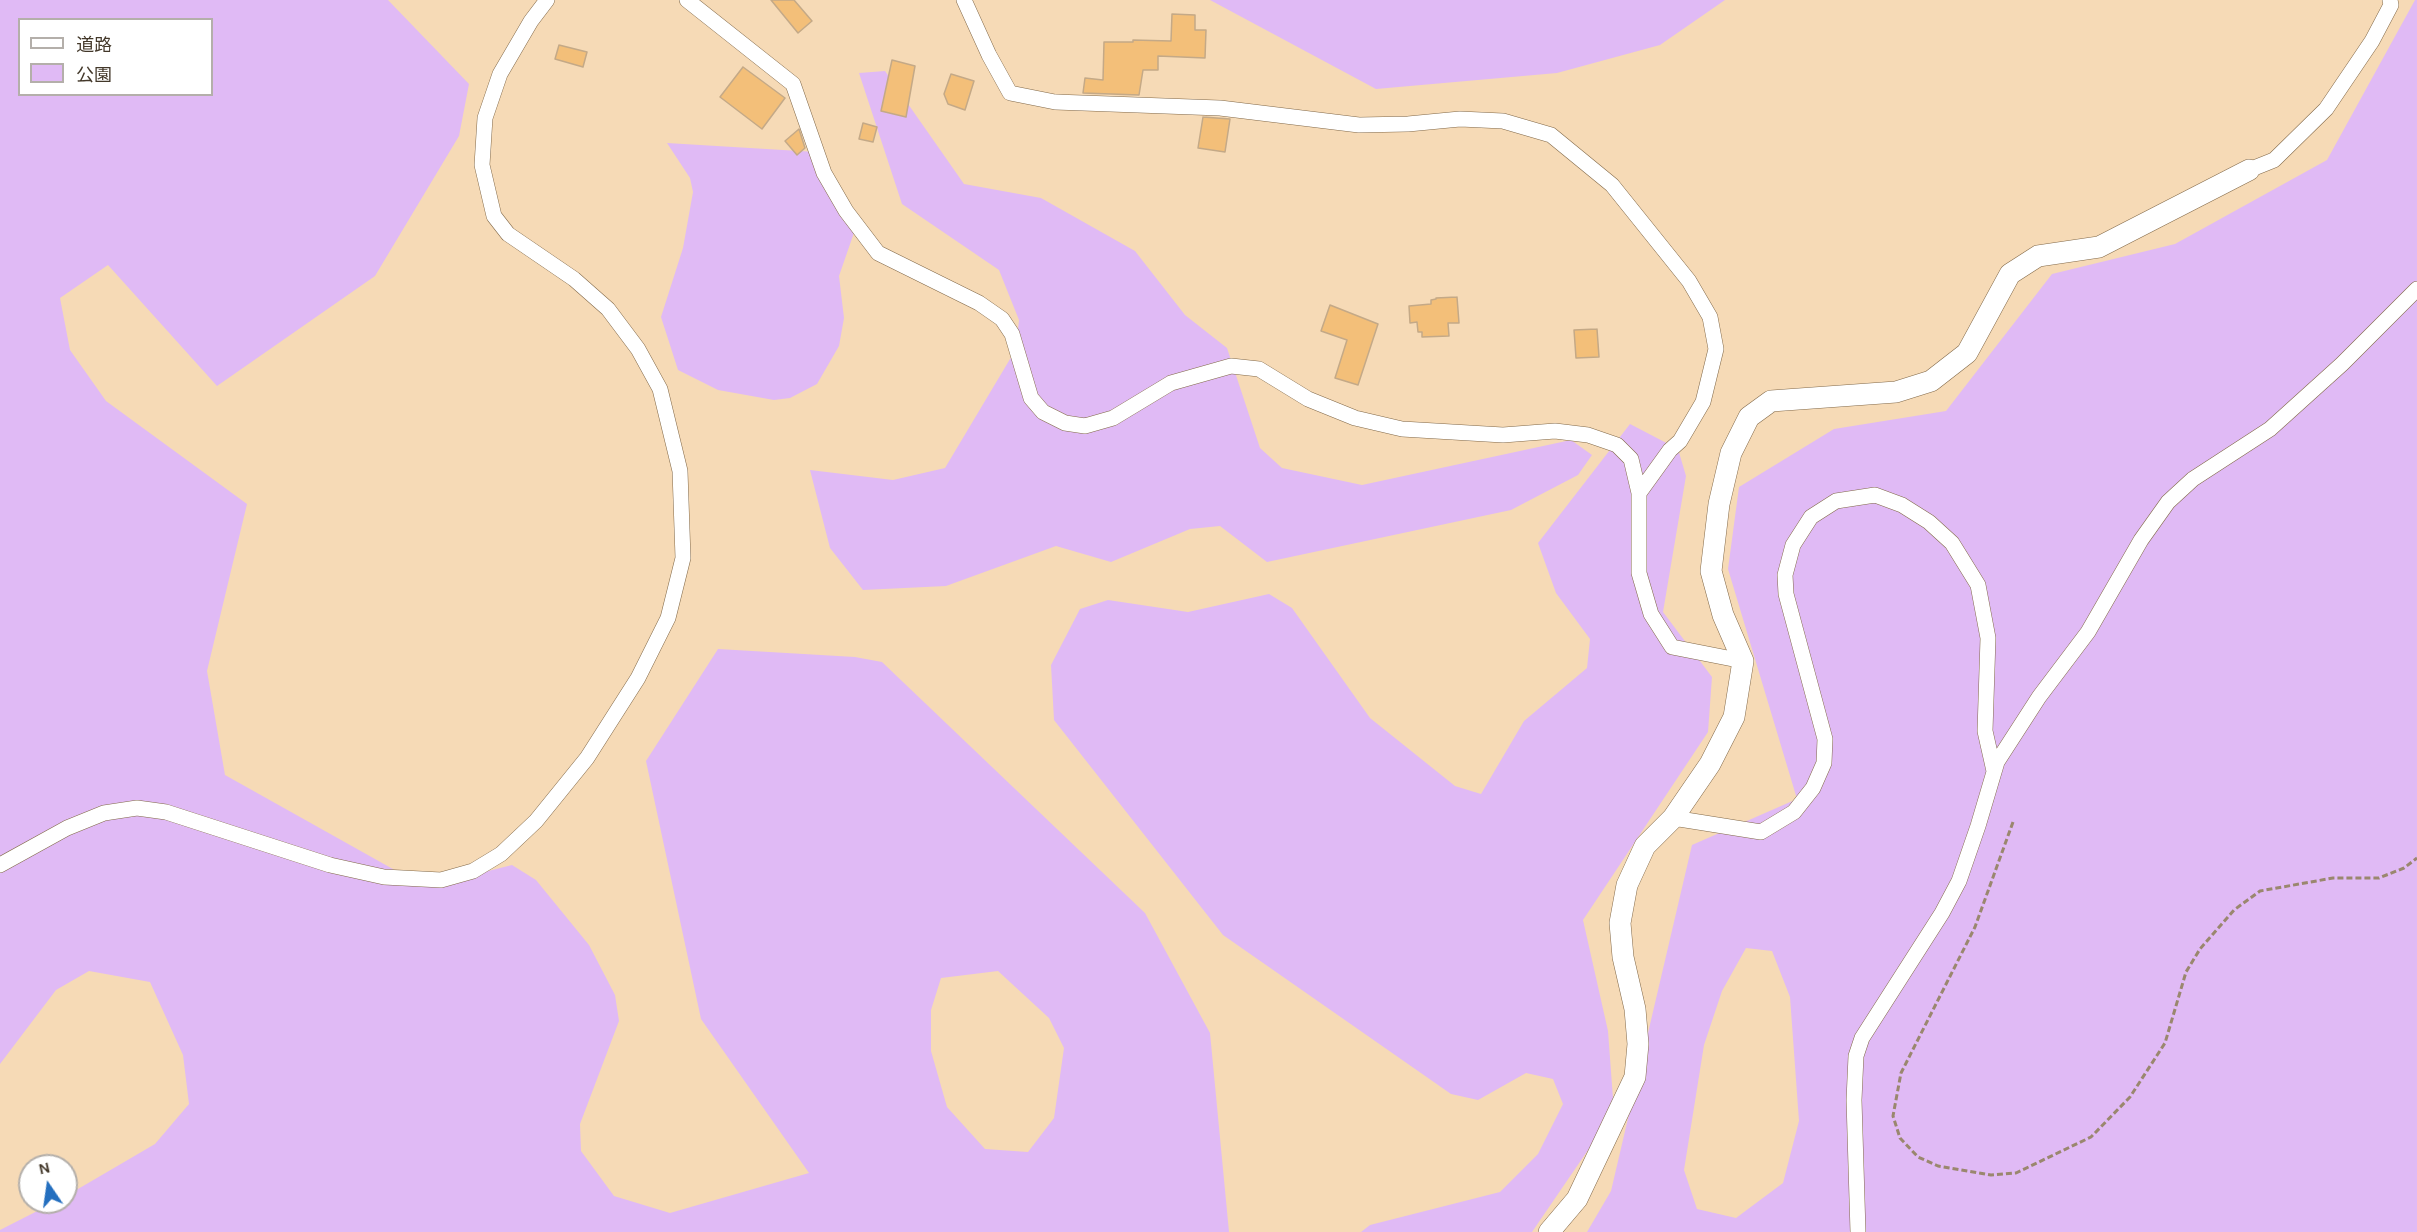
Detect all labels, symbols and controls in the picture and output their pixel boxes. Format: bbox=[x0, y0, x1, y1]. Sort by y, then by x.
legend bbox=[18, 18, 213, 96]
text: 道路 bbox=[76, 34, 112, 56]
text: 公園 bbox=[76, 64, 112, 86]
north arrow bbox=[18, 1154, 78, 1214]
text: N bbox=[37, 1157, 52, 1178]

